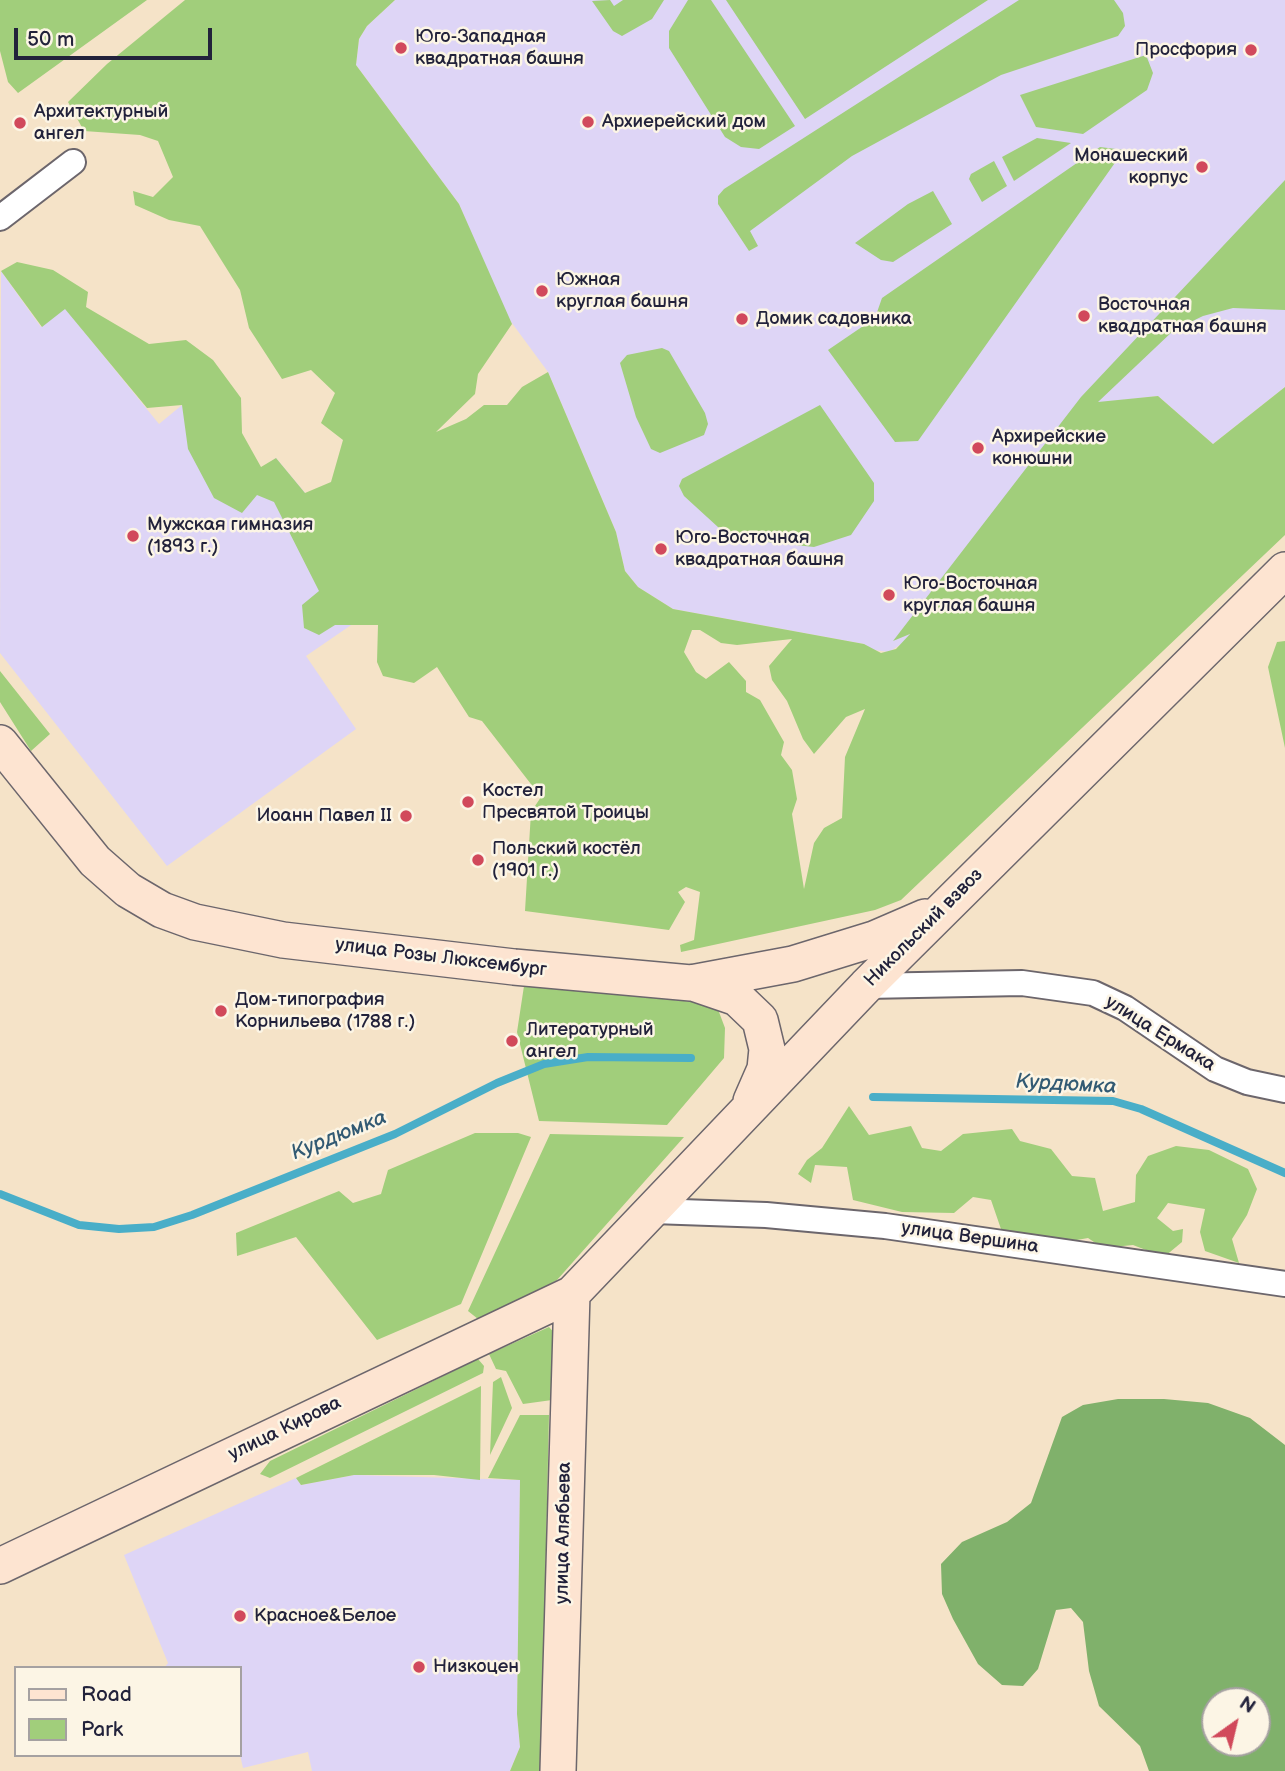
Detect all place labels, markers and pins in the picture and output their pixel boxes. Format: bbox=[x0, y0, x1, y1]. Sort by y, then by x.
place label: Юго-Западная квадратная башня bbox=[415, 26, 584, 70]
place label: Просфория bbox=[1135, 39, 1237, 61]
marker: Юго-Западная квадратная башня bbox=[393, 40, 409, 56]
marker: Просфория bbox=[1243, 42, 1259, 58]
place label: Архитектурный ангел bbox=[34, 101, 168, 145]
place label: Архиерейский дом bbox=[602, 111, 766, 133]
marker: Архиерейский дом bbox=[580, 114, 596, 130]
marker: Архитектурный ангел bbox=[12, 115, 28, 131]
place label: Монашеский корпус bbox=[1074, 145, 1188, 189]
marker: Монашеский корпус bbox=[1194, 159, 1210, 175]
place label: Южная круглая башня bbox=[556, 269, 688, 313]
marker: Южная круглая башня bbox=[534, 283, 550, 299]
place label: Восточная квадратная башня bbox=[1098, 294, 1267, 338]
place label: Домик садовника bbox=[756, 308, 912, 330]
marker: Восточная квадратная башня bbox=[1076, 308, 1092, 324]
marker: Домик садовника bbox=[734, 311, 750, 327]
place label: Архирейские конюшни bbox=[992, 426, 1106, 470]
marker: Архирейские конюшни bbox=[970, 440, 986, 456]
place label: Мужская гимназия (1893 г.) bbox=[147, 514, 313, 558]
place label: Юго-Восточная квадратная башня bbox=[675, 527, 844, 571]
marker: Мужская гимназия (1893 г.) bbox=[125, 528, 141, 544]
marker: Юго-Восточная квадратная башня bbox=[653, 541, 669, 557]
place label: Юго-Восточная круглая башня bbox=[903, 573, 1038, 617]
marker: Юго-Восточная круглая башня bbox=[881, 587, 897, 603]
place label: Костел Пресвятой Троицы bbox=[482, 780, 649, 824]
marker: Костел Пресвятой Троицы bbox=[460, 794, 476, 810]
place label: Иоанн Павел II bbox=[256, 805, 392, 827]
marker: Иоанн Павел II bbox=[398, 808, 414, 824]
place label: Польский костёл (1901 г.) bbox=[492, 838, 641, 882]
marker: Польский костёл (1901 г.) bbox=[470, 852, 486, 868]
place label: Дом-типография Корнильева (1788 г.) bbox=[235, 989, 415, 1033]
marker: Дом-типография Корнильева (1788 г.) bbox=[213, 1003, 229, 1019]
place label: Литературный ангел bbox=[526, 1019, 654, 1063]
marker: Литературный ангел bbox=[504, 1033, 520, 1049]
place label: Красное&Белое bbox=[254, 1605, 396, 1627]
marker: Красное&Белое bbox=[232, 1608, 248, 1624]
place label: Низкоцен bbox=[433, 1656, 519, 1678]
marker: Низкоцен bbox=[411, 1659, 427, 1675]

